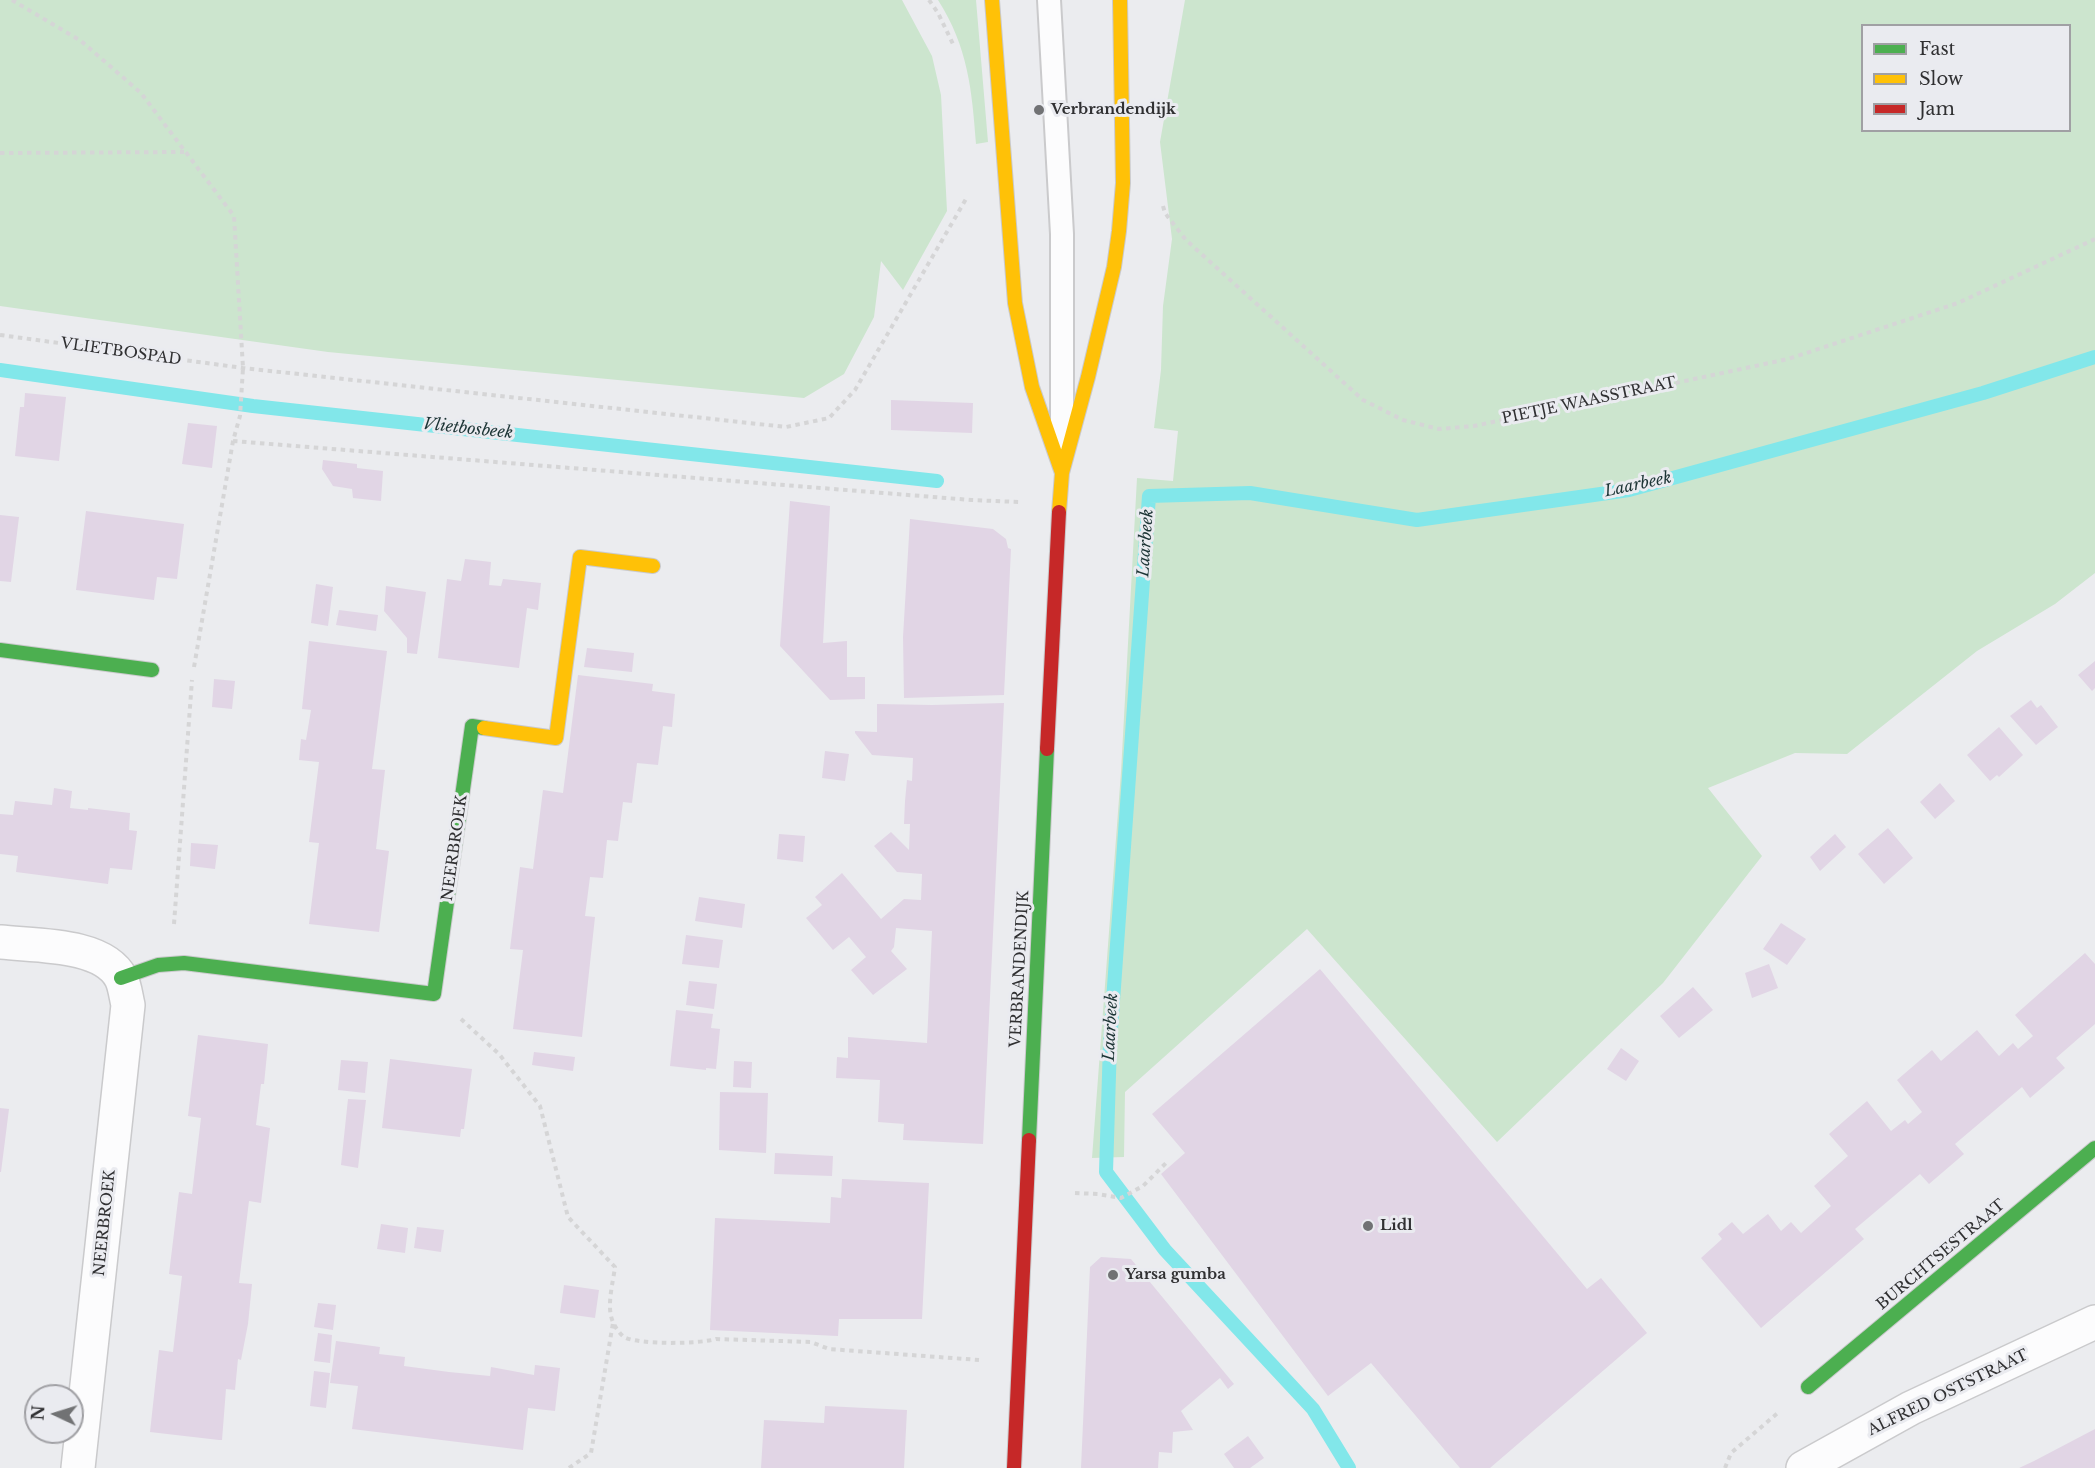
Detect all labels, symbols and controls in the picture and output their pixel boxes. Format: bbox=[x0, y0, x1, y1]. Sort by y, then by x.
legend bbox=[1861, 24, 2071, 132]
text: Fast bbox=[1919, 38, 1955, 60]
text: Slow bbox=[1919, 68, 1963, 90]
text: Jam bbox=[1919, 98, 1955, 120]
place label: Verbrandendijk bbox=[1051, 101, 1176, 119]
marker: Verbrandendijk bbox=[1032, 103, 1046, 117]
street label: VLIETBOSPAD bbox=[60, 335, 182, 369]
street label: PIETJE WAASSTRAAT bbox=[1500, 374, 1678, 428]
water label: Vlietbosbeek bbox=[422, 415, 514, 443]
water label: Laarbeek bbox=[1603, 469, 1673, 501]
water label: Laarbeek bbox=[1134, 508, 1158, 578]
street label: NEERBROEK bbox=[439, 794, 471, 902]
street label: VERBRANDENDIJK bbox=[1007, 890, 1033, 1048]
water label: Laarbeek bbox=[1100, 992, 1122, 1062]
street label: NEERBROEK bbox=[90, 1169, 120, 1277]
street label: BURCHTSESTRAAT bbox=[1873, 1196, 2009, 1314]
place label: Lidl bbox=[1380, 1217, 1412, 1235]
marker: Lidl bbox=[1361, 1219, 1375, 1233]
place label: Yarsa gumba bbox=[1125, 1266, 1226, 1284]
marker: Yarsa gumba bbox=[1106, 1268, 1120, 1282]
street label: ALFRED OSTSTRAAT bbox=[1865, 1346, 2031, 1440]
north arrow bbox=[24, 1384, 84, 1444]
text: N bbox=[28, 1405, 49, 1421]

